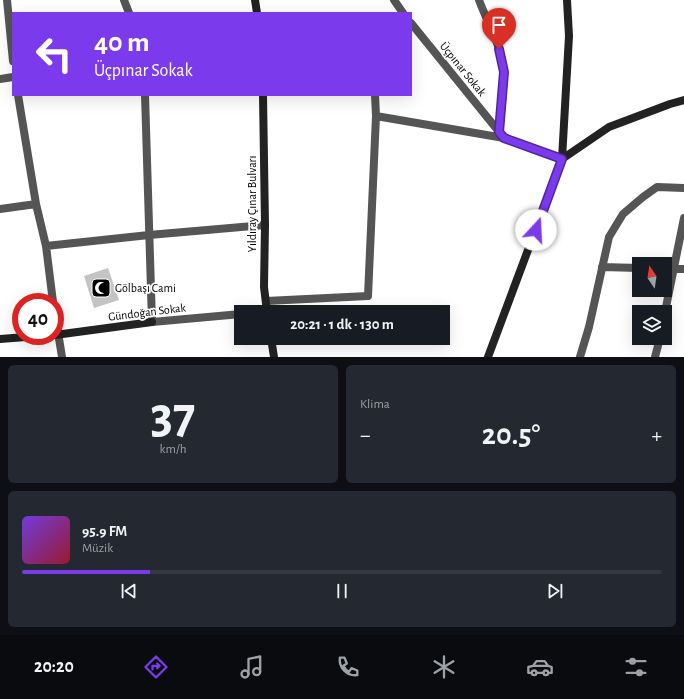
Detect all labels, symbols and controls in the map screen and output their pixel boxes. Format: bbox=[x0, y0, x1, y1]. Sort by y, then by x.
pin bbox=[482, 8, 516, 49]
icon: arrive bbox=[488, 14, 510, 36]
icon: left bbox=[28, 28, 80, 80]
text: 40 m bbox=[94, 29, 150, 57]
street label: Üçpınar Sokak bbox=[438, 39, 489, 99]
text: Üçpınar Sokak bbox=[94, 62, 193, 80]
street label: Yıldıray Çınar Bulvarı bbox=[246, 156, 259, 252]
position arrow bbox=[515, 209, 557, 251]
north arrow bbox=[632, 257, 672, 297]
map controls bbox=[632, 257, 672, 345]
mosque icon: Gölbaşı Cami bbox=[90, 277, 112, 299]
place label: Gölbaşı Cami bbox=[115, 282, 176, 294]
speed limit sign: 40 bbox=[12, 293, 64, 345]
street label: Gündoğan Sokak bbox=[108, 301, 187, 323]
button: layers bbox=[632, 305, 672, 345]
text: 20:21 · 1 dk · 130 m bbox=[290, 317, 394, 332]
text: 37 bbox=[151, 390, 195, 442]
text: Klima bbox=[360, 398, 390, 411]
text: 20.5° bbox=[482, 420, 540, 450]
text: − bbox=[360, 424, 371, 446]
text: + bbox=[651, 424, 662, 446]
text: km/h bbox=[160, 443, 186, 456]
text: 95.9 FM bbox=[82, 524, 127, 539]
text: Müzik bbox=[82, 542, 113, 555]
icon: previous bbox=[118, 580, 140, 602]
icon: pause bbox=[331, 580, 353, 602]
icon: next bbox=[544, 580, 566, 602]
icon: directions bbox=[142, 653, 170, 681]
icon: music bbox=[238, 653, 266, 681]
icon: phone bbox=[334, 653, 362, 681]
icon: climate bbox=[430, 653, 458, 681]
icon: car bbox=[526, 653, 554, 681]
icon: filters bbox=[622, 653, 650, 681]
text: 20:20 bbox=[34, 658, 74, 676]

